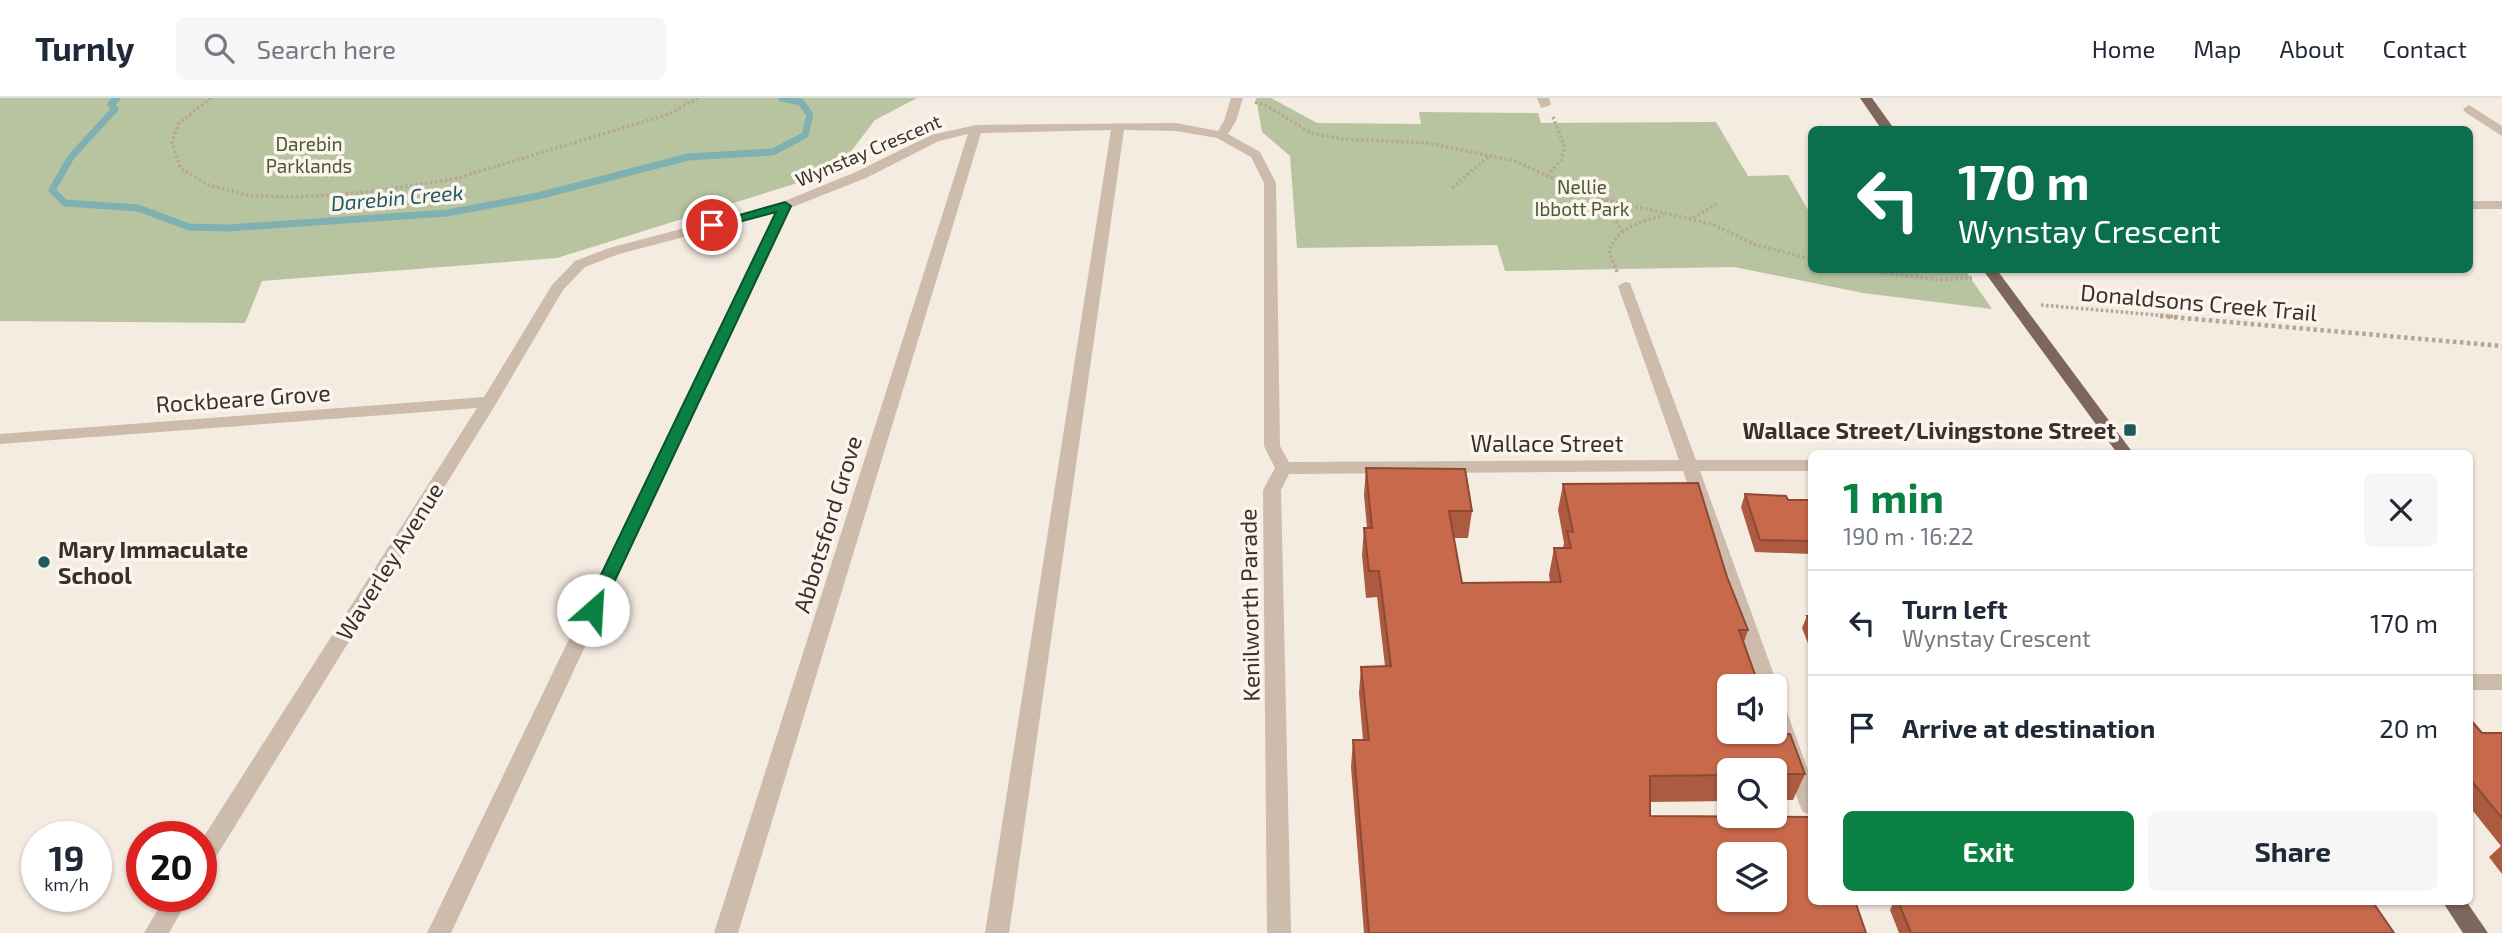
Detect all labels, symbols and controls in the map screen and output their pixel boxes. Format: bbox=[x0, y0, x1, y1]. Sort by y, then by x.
search box bbox=[176, 17, 666, 80]
text: Turnly bbox=[35, 28, 134, 68]
icon: search bbox=[200, 29, 238, 67]
text: Search here bbox=[256, 33, 396, 64]
text: Home bbox=[2092, 34, 2155, 63]
text: Map bbox=[2193, 34, 2241, 63]
text: About bbox=[2279, 34, 2345, 63]
text: Contact bbox=[2383, 34, 2467, 63]
street label: Wynstay Crescent bbox=[792, 109, 944, 191]
park label: Darebin Parklands bbox=[266, 132, 352, 177]
text: 170 m bbox=[1958, 151, 2090, 210]
icon: left bbox=[1843, 154, 1934, 245]
park label: Nellie Ibbott Park bbox=[1535, 175, 1630, 220]
water label: Darebin Creek bbox=[330, 179, 464, 215]
pin bbox=[682, 195, 742, 255]
icon: arrive bbox=[693, 206, 731, 244]
text: Wynstay Crescent bbox=[1958, 211, 2221, 249]
street label: Donaldsons Creek Trail bbox=[2079, 278, 2319, 326]
street label: Rockbeare Grove bbox=[155, 378, 331, 418]
place label: Wallace Street/Livingstone Street bbox=[1742, 416, 2116, 444]
marker: Wallace Street/Livingstone Street bbox=[2122, 422, 2138, 438]
street label: Wallace Street bbox=[1471, 429, 1624, 457]
street label: Abbotsford Grove bbox=[787, 432, 867, 616]
text: 1 min bbox=[1843, 471, 1944, 521]
button: close bbox=[2364, 473, 2438, 547]
street label: Waverley Avenue bbox=[329, 477, 449, 645]
street label: Kenilworth Parade bbox=[1233, 508, 1265, 702]
text: 190 m · 16:22 bbox=[1843, 522, 1974, 550]
place label: Mary Immaculate School bbox=[58, 535, 248, 589]
marker: Mary Immaculate School bbox=[36, 554, 52, 570]
position arrow bbox=[556, 573, 630, 647]
text: Turn left bbox=[1902, 593, 2008, 624]
icon: left bbox=[1843, 604, 1881, 642]
text: 170 m bbox=[2370, 607, 2438, 638]
text: Wynstay Crescent bbox=[1902, 624, 2091, 652]
map controls bbox=[1717, 674, 1787, 912]
button: sound bbox=[1717, 674, 1787, 744]
icon: arrive bbox=[1843, 709, 1881, 747]
text: Arrive at destination bbox=[1902, 712, 2155, 743]
text: 20 m bbox=[2379, 712, 2438, 743]
button: search bbox=[1717, 758, 1787, 828]
button: Exit bbox=[1843, 811, 2134, 891]
button: Share bbox=[2148, 811, 2438, 891]
speed limit sign: 20 bbox=[126, 821, 217, 912]
text: 19 bbox=[49, 836, 84, 878]
button: layers bbox=[1717, 842, 1787, 912]
text: km/h bbox=[44, 873, 89, 895]

